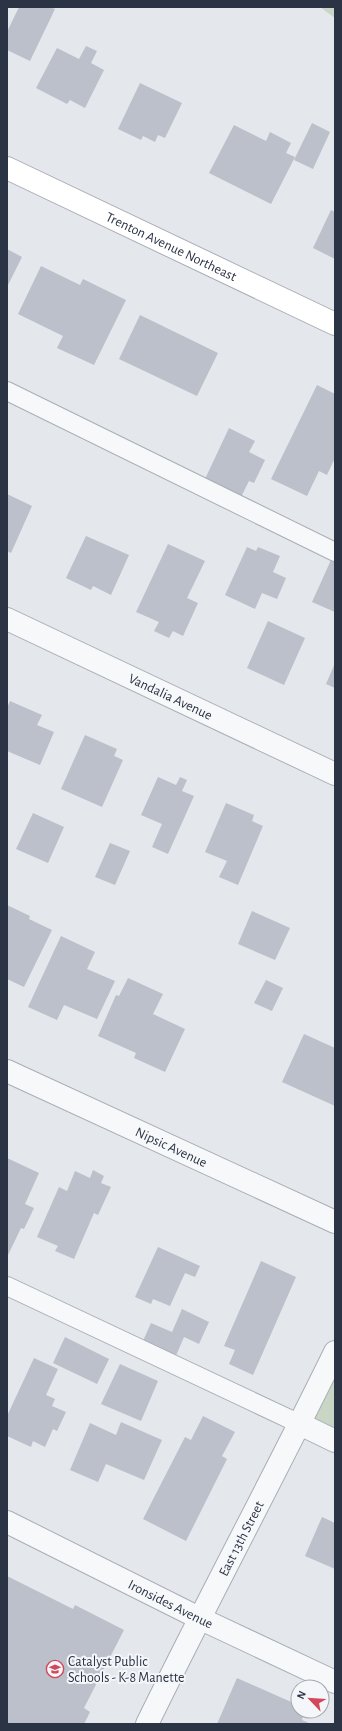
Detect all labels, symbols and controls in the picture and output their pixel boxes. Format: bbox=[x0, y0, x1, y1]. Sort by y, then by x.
street label: Trenton Avenue Northeast bbox=[103, 210, 239, 284]
street label: Vandalia Avenue bbox=[126, 671, 214, 723]
street label: Nipsic Avenue bbox=[133, 1125, 209, 1170]
street label: East 13th Street bbox=[217, 1498, 267, 1579]
street label: Ironsides Avenue bbox=[126, 1578, 215, 1632]
place label: Catalyst Public Schools - K-8 Manette bbox=[68, 1655, 184, 1685]
school or university icon: Catalyst Public Schools - K-8 Manette bbox=[45, 1659, 65, 1679]
north arrow bbox=[290, 1679, 330, 1719]
text: N bbox=[295, 1689, 308, 1701]

